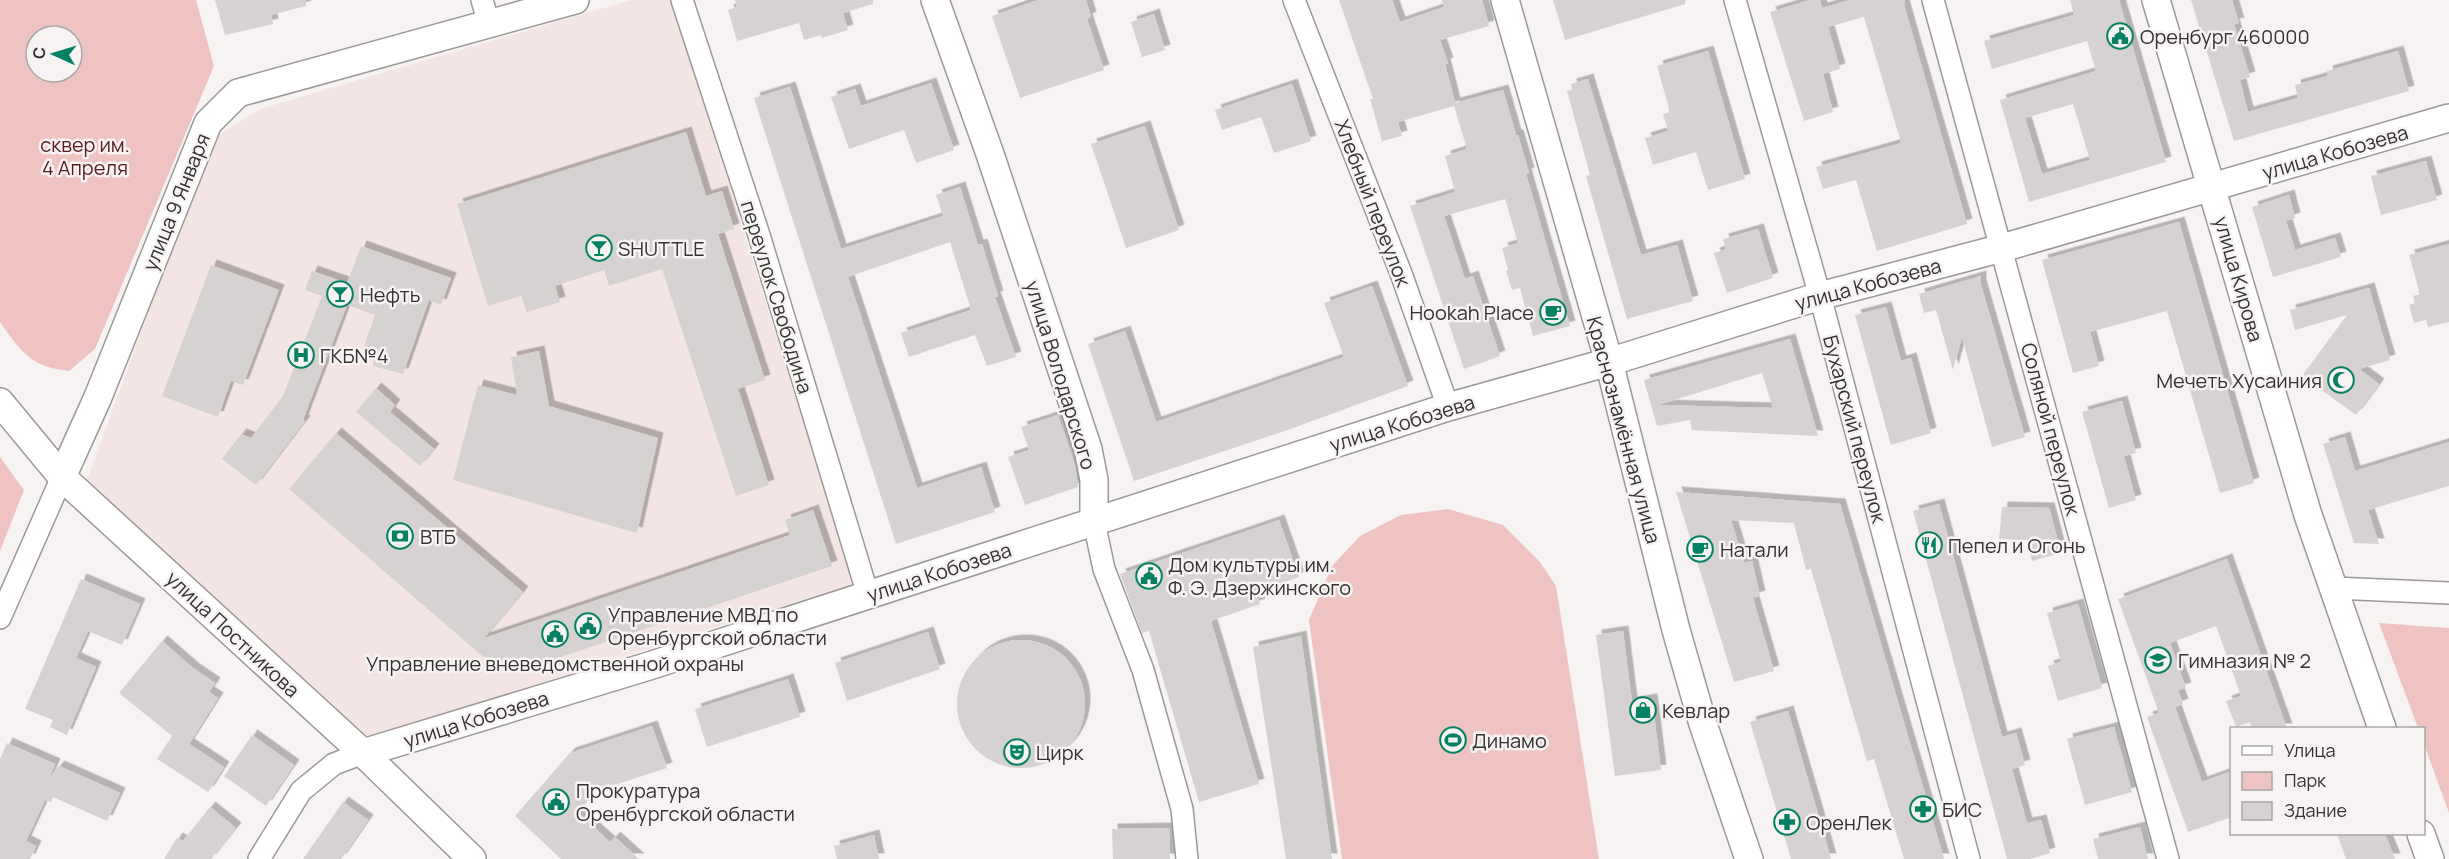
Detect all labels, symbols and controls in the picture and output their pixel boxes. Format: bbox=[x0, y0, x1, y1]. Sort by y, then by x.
public building icon: Оренбург 460000 bbox=[2105, 21, 2135, 51]
place label: Оренбург 460000 bbox=[2140, 23, 2310, 50]
north arrow bbox=[24, 24, 84, 84]
text: С bbox=[28, 46, 50, 60]
street label: Хлебный переулок bbox=[1329, 116, 1418, 291]
street label: улица Кобозева bbox=[2259, 118, 2411, 186]
street label: улица 9 Января bbox=[136, 129, 216, 275]
park label: сквер им. 4 Апреля bbox=[40, 131, 130, 181]
street label: переулок Свободина bbox=[735, 197, 819, 397]
street label: улица Кирова bbox=[2208, 213, 2270, 345]
bar icon: SHUTTLE bbox=[584, 233, 614, 263]
place label: SHUTTLE bbox=[618, 235, 705, 262]
street label: улица Кобозева bbox=[1792, 252, 1944, 316]
street label: улица Володарского bbox=[1019, 277, 1103, 473]
bar icon: Нефть bbox=[325, 279, 355, 309]
place label: Нефть bbox=[360, 281, 420, 308]
cafe icon: Hookah Place bbox=[1538, 297, 1568, 327]
place label: Hookah Place bbox=[1409, 299, 1534, 326]
street label: Краснознамённая улица bbox=[1581, 313, 1667, 547]
street label: Бухарский переулок bbox=[1817, 332, 1893, 527]
hospital icon: ГКБ№4 bbox=[286, 340, 316, 370]
street label: Соляной переулок bbox=[2015, 340, 2087, 519]
place label: ГКБ№4 bbox=[320, 342, 388, 369]
mosque icon: Мечеть Хусаиния bbox=[2326, 365, 2356, 395]
place label: Мечеть Хусаиния bbox=[2156, 367, 2322, 394]
street label: улица Кобозева bbox=[1326, 388, 1478, 458]
bank icon: ВТБ bbox=[385, 521, 415, 551]
place label: ВТБ bbox=[420, 523, 456, 550]
restaurant icon: Пепел и Огонь bbox=[1914, 530, 1944, 560]
place label: Пепел и Огонь bbox=[1948, 532, 2085, 559]
cafe icon: Натали bbox=[1685, 534, 1715, 564]
street label: улица Кобозева bbox=[863, 536, 1015, 608]
place label: Натали bbox=[1720, 536, 1789, 563]
place label: Дом культуры им. Ф. Э. Дзержинского bbox=[1168, 551, 1351, 601]
public building icon: Дом культуры им. Ф. Э. Дзержинского bbox=[1134, 561, 1164, 591]
street label: улица Постникова bbox=[160, 565, 306, 703]
place label: Управление МВД по Оренбургской области bbox=[608, 601, 827, 651]
public building icon: Управление МВД по Оренбургской области bbox=[573, 611, 603, 641]
public building icon: Управление вневедомственной охраны bbox=[540, 619, 570, 649]
school or university icon: Гимназия № 2 bbox=[2143, 645, 2173, 675]
place label: Гимназия № 2 bbox=[2178, 647, 2311, 674]
place label: Управление вневедомственной охраны bbox=[366, 650, 744, 677]
street label: улица Кобозева bbox=[400, 684, 552, 754]
shop icon: Кевлар bbox=[1628, 695, 1658, 725]
place label: Кевлар bbox=[1662, 697, 1730, 724]
sports icon: Динамо bbox=[1438, 725, 1468, 755]
place label: Динамо bbox=[1472, 727, 1547, 754]
legend bbox=[2230, 727, 2425, 835]
theatre icon: Цирк bbox=[1002, 737, 1032, 767]
text: Улица bbox=[2284, 738, 2336, 762]
place label: Цирк bbox=[1036, 739, 1085, 766]
text: Парк bbox=[2284, 768, 2327, 792]
place label: Прокуратура Оренбургской области bbox=[576, 777, 795, 827]
public building icon: Прокуратура Оренбургской области bbox=[541, 787, 571, 817]
pharmacy icon: БИС bbox=[1908, 794, 1938, 824]
place label: БИС bbox=[1942, 796, 1982, 823]
text: Здание bbox=[2284, 798, 2347, 822]
pharmacy icon: ОренЛек bbox=[1772, 807, 1802, 837]
place label: ОренЛек bbox=[1806, 809, 1893, 836]

